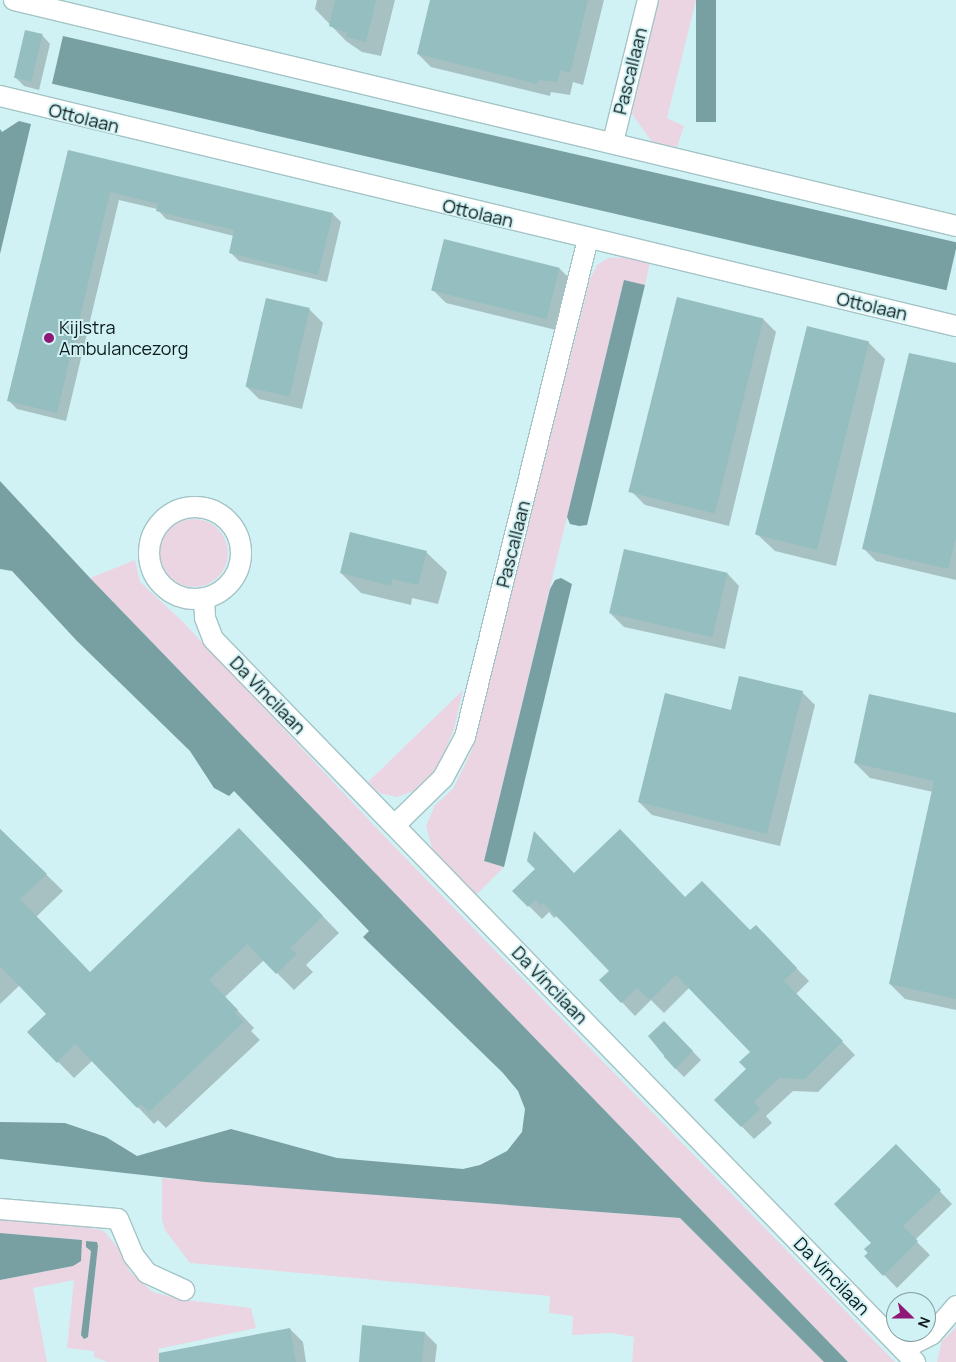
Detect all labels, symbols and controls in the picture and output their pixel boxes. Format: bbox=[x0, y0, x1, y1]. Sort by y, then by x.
street label: Pascallaan bbox=[609, 25, 651, 117]
street label: Ottolaan bbox=[47, 99, 121, 137]
street label: Ottolaan bbox=[441, 194, 515, 232]
street label: Ottolaan bbox=[835, 287, 909, 325]
place label: Kijlstra Ambulancezorg bbox=[59, 317, 188, 359]
marker: Kijlstra Ambulancezorg bbox=[43, 332, 55, 344]
street label: Pascallaan bbox=[492, 498, 534, 590]
street label: Da Vincilaan bbox=[226, 652, 310, 738]
street label: Da Vincilaan bbox=[508, 942, 592, 1028]
street label: Da Vincilaan bbox=[790, 1233, 874, 1319]
north arrow bbox=[886, 1292, 936, 1342]
text: N bbox=[914, 1314, 935, 1331]

